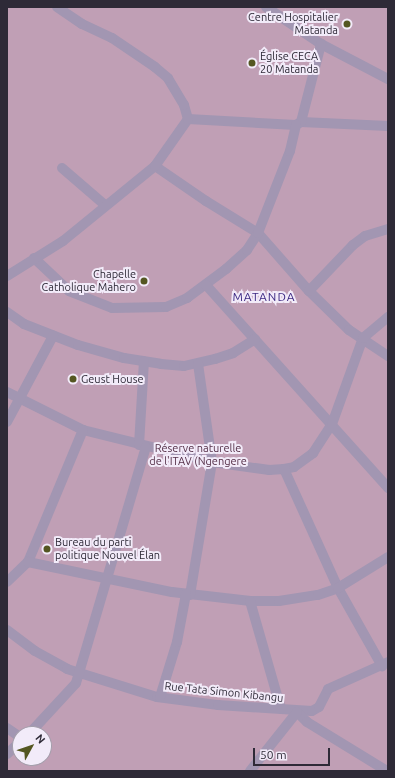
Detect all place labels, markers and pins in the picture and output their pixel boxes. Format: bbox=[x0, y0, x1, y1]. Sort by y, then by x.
place label: Centre Hospitalier Matanda bbox=[248, 11, 338, 37]
marker: Centre Hospitalier Matanda bbox=[341, 18, 353, 30]
place label: Église CECA 20 Matanda bbox=[260, 50, 318, 76]
marker: Église CECA 20 Matanda bbox=[247, 58, 257, 68]
place label: Chapelle Catholique Mahero bbox=[42, 268, 136, 294]
marker: Chapelle Catholique Mahero bbox=[139, 276, 149, 286]
place label: Geust House bbox=[81, 372, 143, 386]
marker: Geust House bbox=[68, 374, 78, 384]
place label: Bureau du parti politique Nouvel Élan bbox=[55, 536, 160, 562]
marker: Bureau du parti politique Nouvel Élan bbox=[42, 544, 52, 554]

